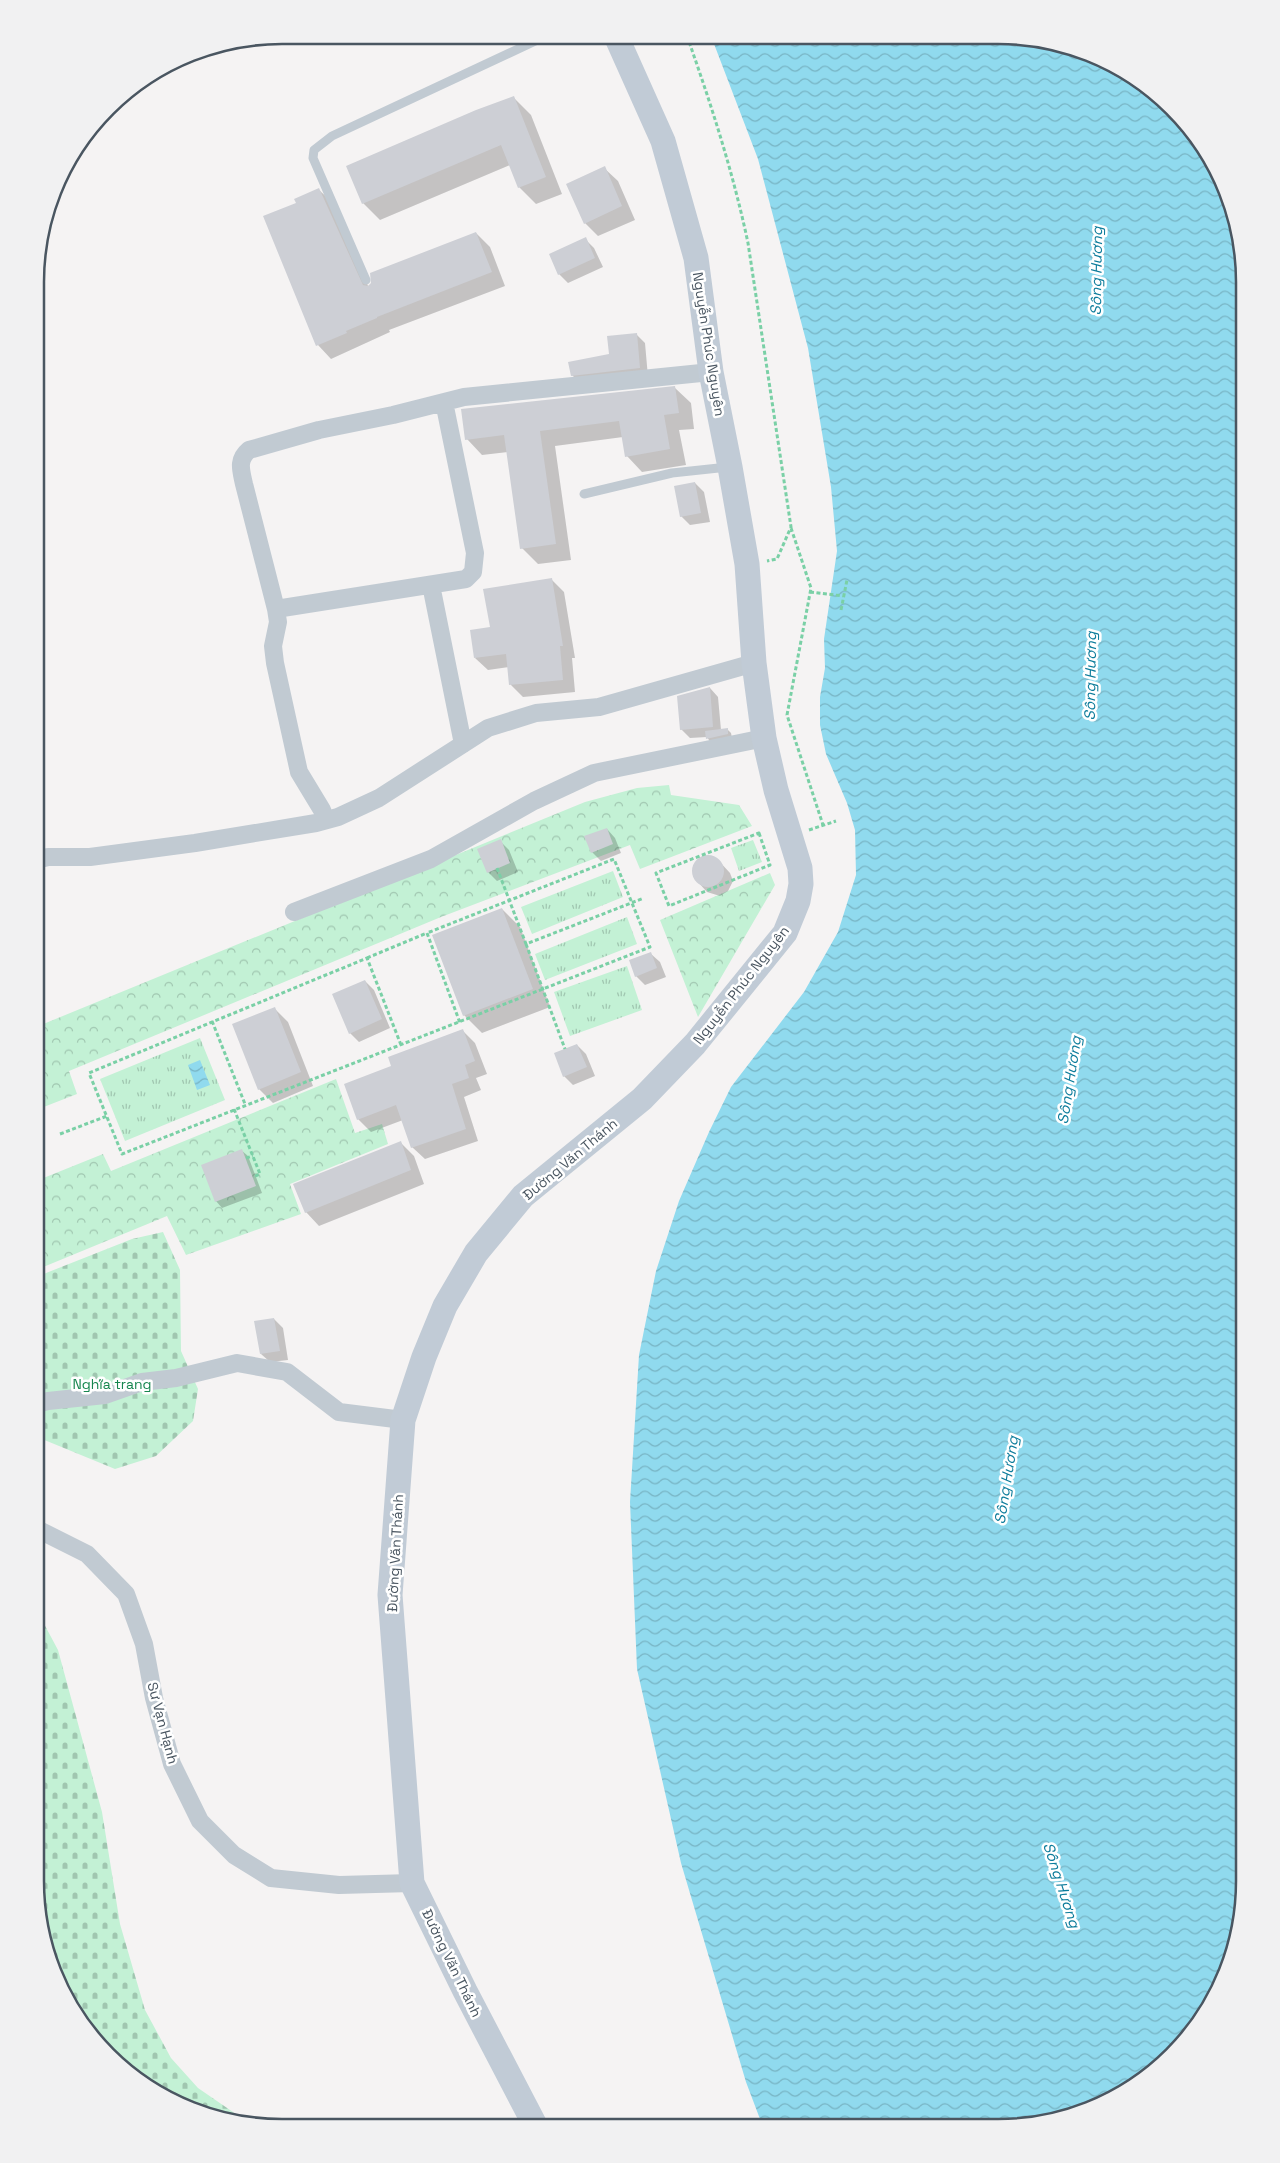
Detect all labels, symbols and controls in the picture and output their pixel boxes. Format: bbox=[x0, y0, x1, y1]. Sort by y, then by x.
water label: Sông Hương bbox=[1086, 225, 1106, 316]
street label: Nguyễn Phúc Nguyên bbox=[689, 271, 729, 417]
water label: Sông Hương bbox=[1080, 630, 1100, 721]
street label: Nguyễn Phúc Nguyên bbox=[689, 922, 793, 1048]
water label: Sông Hương bbox=[1053, 1033, 1086, 1125]
street label: Đường Văn Thánh bbox=[519, 1114, 621, 1204]
park label: Nghĩa trang bbox=[72, 1375, 152, 1393]
water label: Sông Hương bbox=[990, 1433, 1023, 1525]
street label: Đường Văn Thánh bbox=[383, 1494, 407, 1612]
street label: Sư Vạn Hạnh bbox=[143, 1680, 183, 1766]
water label: Sông Hương bbox=[1039, 1840, 1085, 1931]
street label: Đường Văn Thánh bbox=[418, 1906, 486, 2020]

